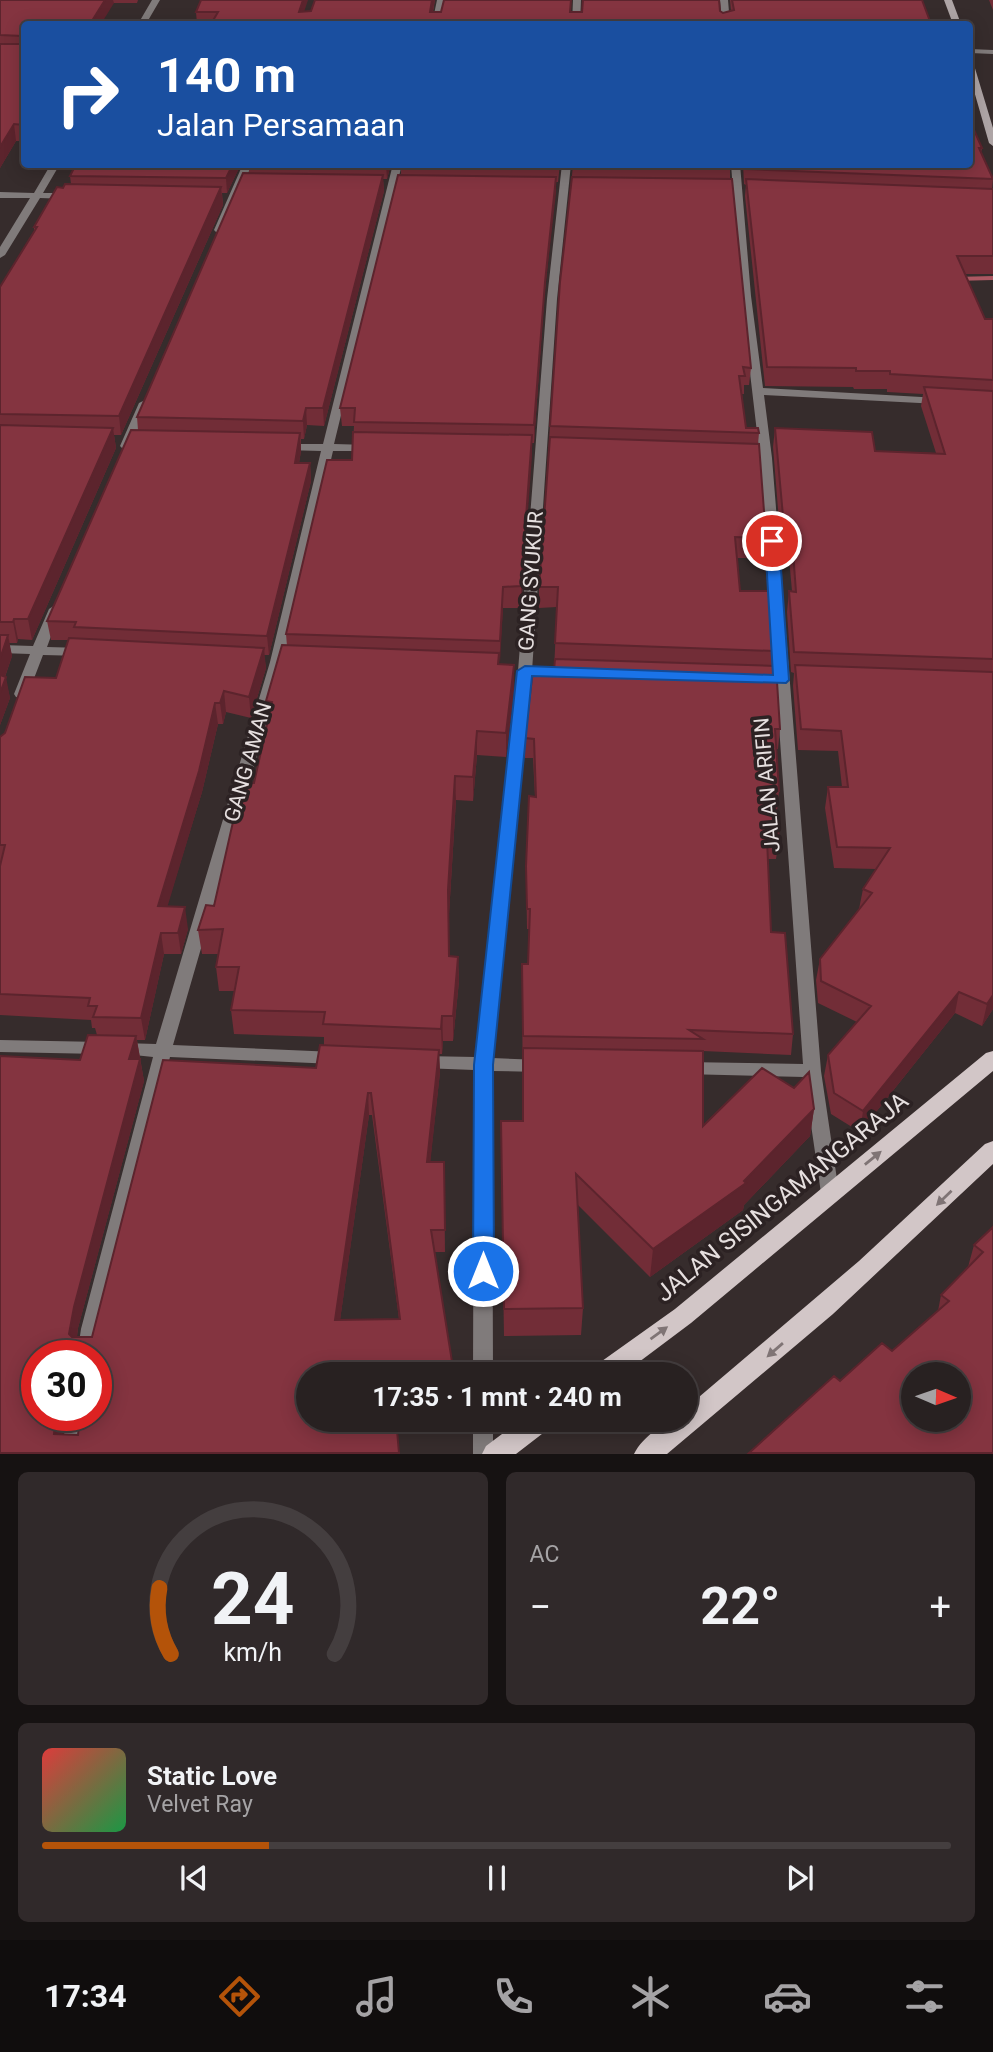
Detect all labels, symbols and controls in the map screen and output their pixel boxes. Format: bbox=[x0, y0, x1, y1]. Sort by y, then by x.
text: 140 m bbox=[157, 47, 296, 104]
icon: right bbox=[42, 49, 133, 140]
text: Jalan Persamaan bbox=[157, 106, 405, 144]
street label: GANG SYUKUR bbox=[514, 510, 548, 652]
pin bbox=[742, 511, 802, 571]
icon: arrive bbox=[753, 522, 791, 560]
street label: GANG AMAN bbox=[219, 699, 277, 825]
street label: JALAN ARIFIN bbox=[749, 717, 785, 853]
street label: JALAN SISINGAMANGARAJA bbox=[650, 1086, 914, 1307]
one-way arrow bbox=[864, 1151, 881, 1166]
one-way arrow bbox=[936, 1190, 953, 1206]
position arrow bbox=[446, 1234, 520, 1308]
one-way arrow bbox=[650, 1327, 668, 1341]
speed limit sign: 30 bbox=[21, 1340, 112, 1431]
one-way arrow bbox=[766, 1342, 784, 1358]
north arrow bbox=[901, 1362, 971, 1432]
map controls bbox=[901, 1362, 971, 1432]
text: 17:35 · 1 mnt · 240 m bbox=[372, 1382, 622, 1412]
text: AC bbox=[530, 1541, 559, 1568]
text: 24 bbox=[211, 1557, 295, 1643]
text: 22° bbox=[700, 1576, 780, 1637]
text: − bbox=[530, 1585, 551, 1629]
text: + bbox=[929, 1585, 951, 1629]
text: km/h bbox=[223, 1638, 282, 1667]
text: Static Love bbox=[147, 1761, 277, 1791]
text: Velvet Ray bbox=[147, 1791, 253, 1818]
icon: previous bbox=[175, 1859, 213, 1897]
icon: pause bbox=[478, 1859, 516, 1897]
icon: next bbox=[781, 1859, 819, 1897]
icon: directions bbox=[215, 1972, 264, 2021]
icon: music bbox=[352, 1972, 401, 2021]
icon: phone bbox=[489, 1972, 538, 2021]
icon: climate bbox=[626, 1972, 675, 2021]
icon: car bbox=[763, 1972, 812, 2021]
icon: filters bbox=[900, 1972, 949, 2021]
text: 17:34 bbox=[44, 1977, 126, 2015]

